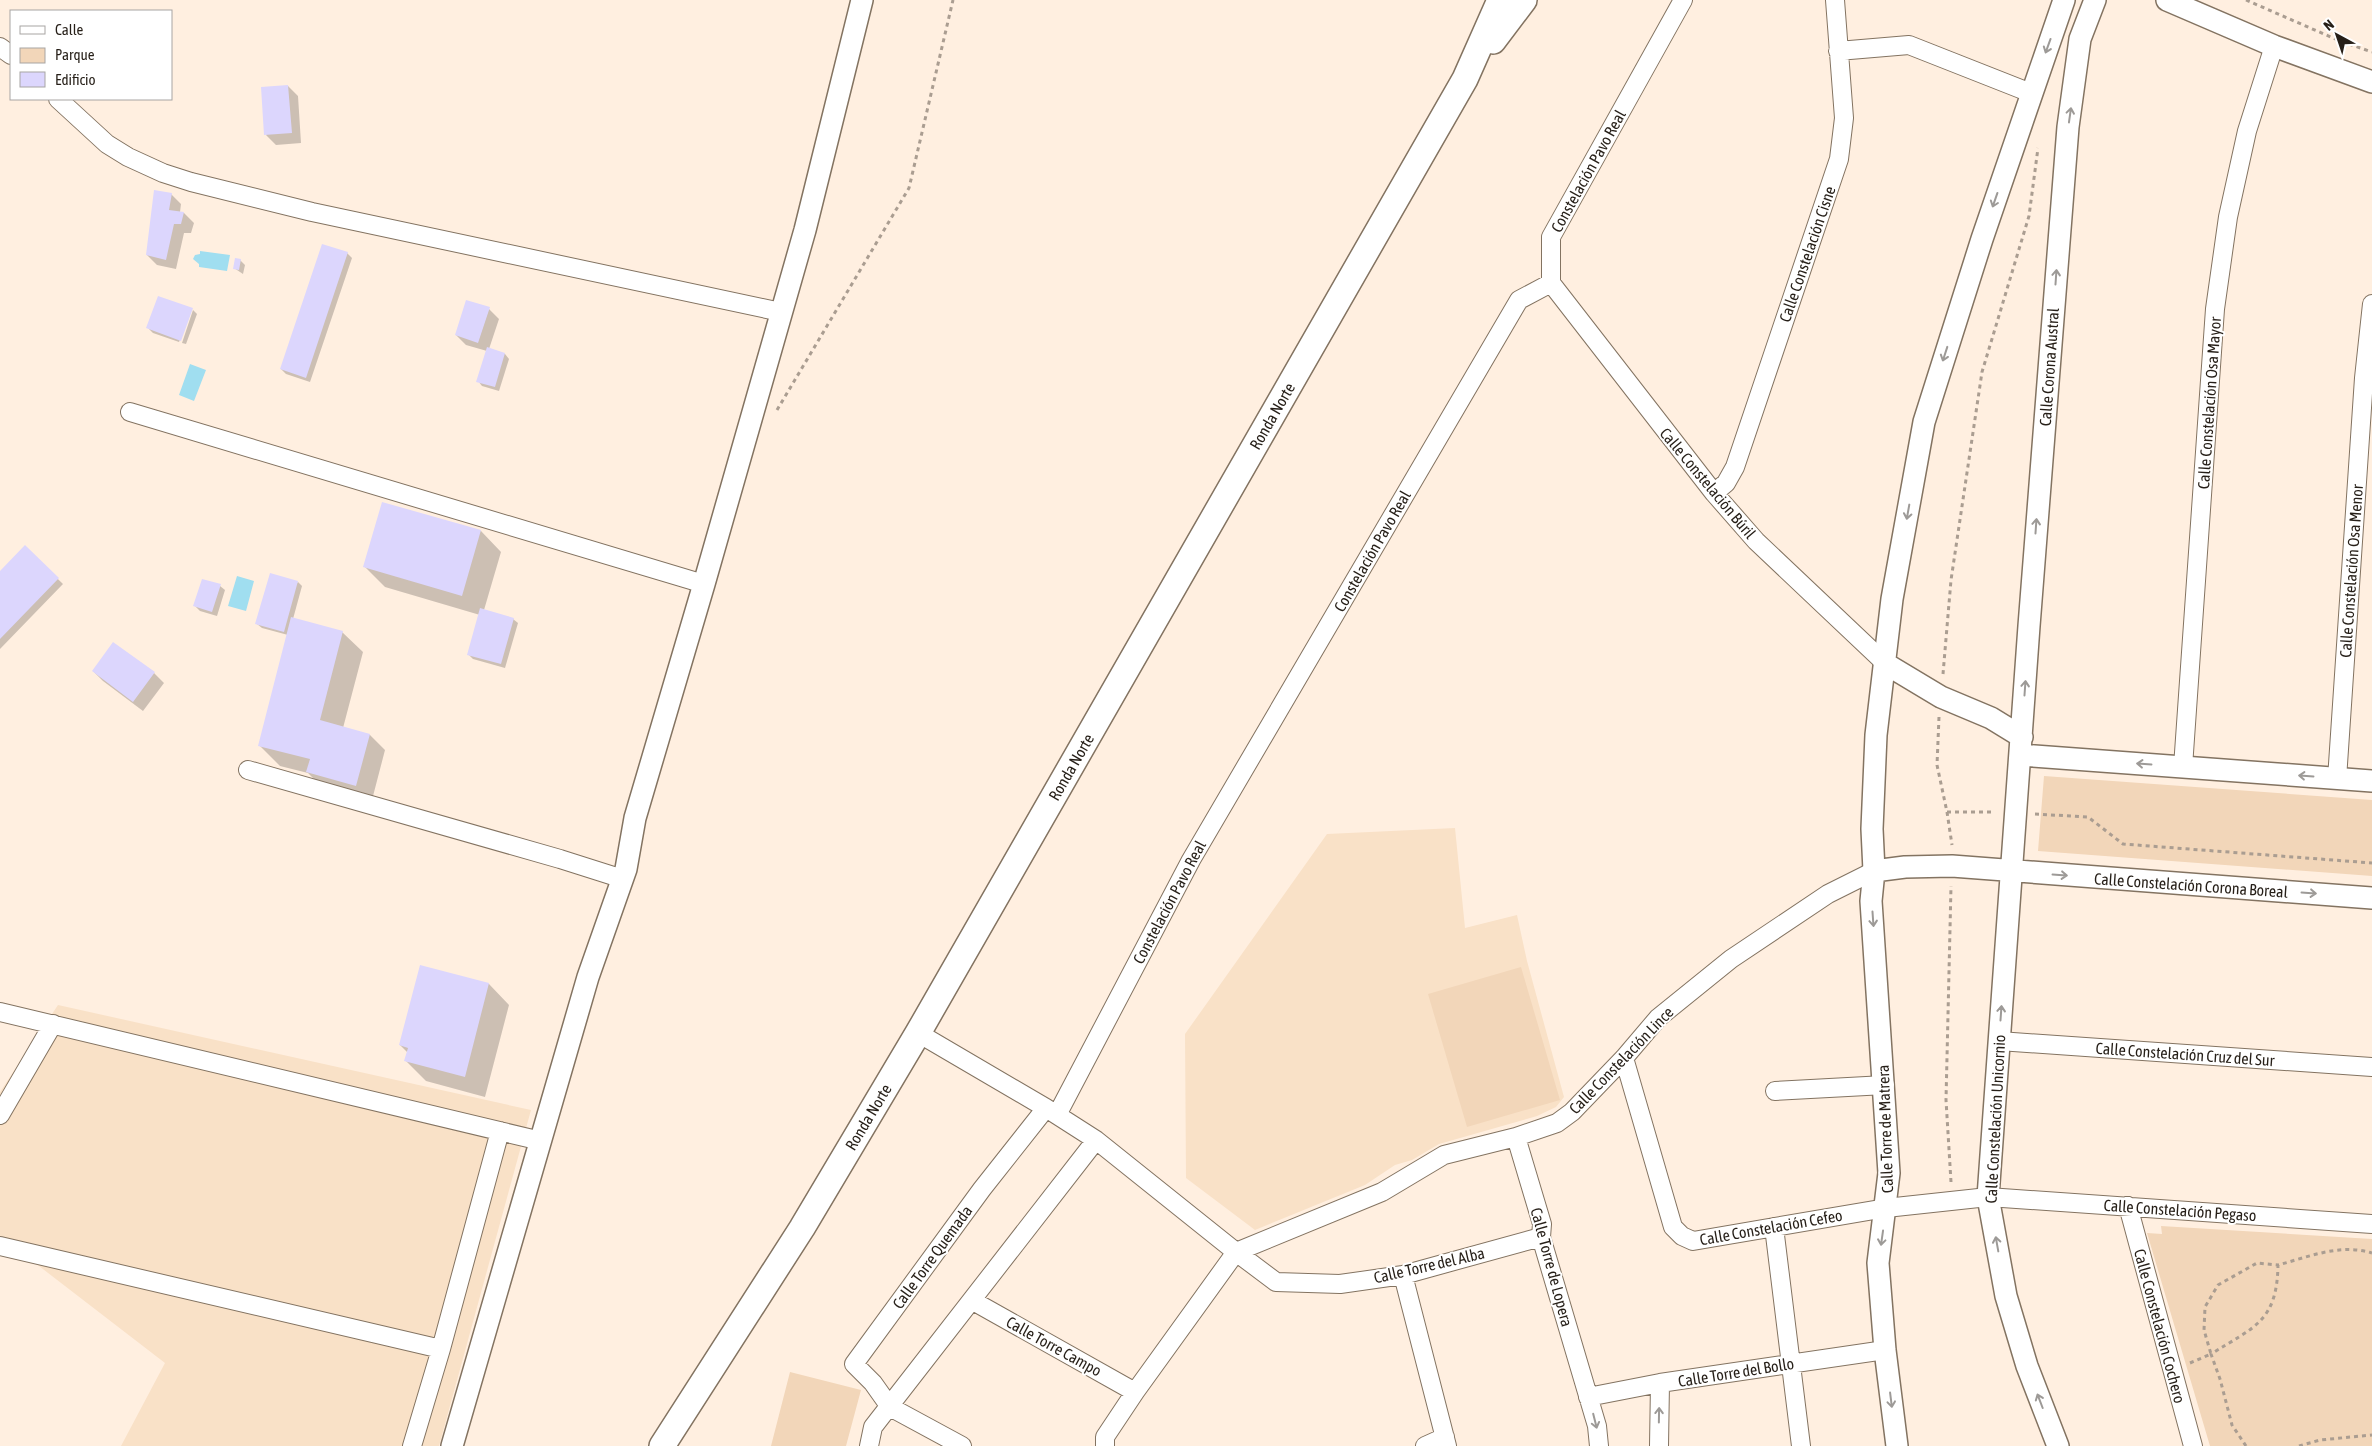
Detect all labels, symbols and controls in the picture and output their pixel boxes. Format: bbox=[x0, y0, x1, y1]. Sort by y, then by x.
legend bbox=[10, 10, 172, 100]
north arrow bbox=[2312, 10, 2362, 60]
text: N bbox=[2320, 16, 2337, 34]
text: Calle bbox=[55, 21, 84, 38]
one-way arrow bbox=[2043, 38, 2052, 53]
text: Parque bbox=[55, 46, 95, 63]
text: Edificio bbox=[55, 71, 96, 88]
street label: Constelación Pavo Real bbox=[1547, 106, 1629, 235]
one-way arrow bbox=[2065, 108, 2075, 124]
street label: Calle Constelación Cisne bbox=[1775, 184, 1839, 324]
one-way arrow bbox=[1990, 191, 1999, 207]
one-way arrow bbox=[2051, 269, 2060, 285]
street label: Calle Corona Austral bbox=[2036, 306, 2062, 427]
street label: Calle Constelación Osa Mayor bbox=[2194, 316, 2225, 490]
one-way arrow bbox=[1940, 346, 1950, 362]
street label: Ronda Norte bbox=[1246, 380, 1298, 452]
street label: Calle Constelación Búril bbox=[1656, 424, 1760, 543]
street label: Calle Constelación Osa Menor bbox=[2336, 484, 2366, 658]
street label: Constelación Pavo Real bbox=[1330, 487, 1414, 615]
one-way arrow bbox=[1902, 504, 1912, 520]
one-way arrow bbox=[2032, 519, 2041, 535]
one-way arrow bbox=[2020, 681, 2029, 697]
street label: Ronda Norte bbox=[1045, 731, 1097, 803]
one-way arrow bbox=[2136, 760, 2152, 769]
one-way arrow bbox=[2298, 772, 2314, 781]
street label: Constelación Pavo Real bbox=[1129, 837, 1209, 967]
street label: Calle Constelación Corona Boreal bbox=[2094, 869, 2289, 901]
one-way arrow bbox=[2051, 871, 2067, 880]
one-way arrow bbox=[2301, 889, 2317, 898]
one-way arrow bbox=[1868, 911, 1877, 927]
street label: Calle Constelación Lince bbox=[1565, 1003, 1677, 1117]
one-way arrow bbox=[1996, 1005, 2005, 1021]
street label: Calle Constelación Unicornio bbox=[1982, 1034, 2008, 1204]
street label: Calle Constelación Cruz del Sur bbox=[2095, 1039, 2275, 1069]
street label: Calle Torre de Matrera bbox=[1874, 1064, 1896, 1194]
street label: Ronda Norte bbox=[841, 1081, 895, 1153]
street label: Calle Constelación Pegaso bbox=[2103, 1196, 2257, 1225]
street label: Calle Torre Quemada bbox=[889, 1202, 975, 1312]
street label: Calle Torre de Lopera bbox=[1527, 1206, 1577, 1329]
street label: Calle Constelación Cefeo bbox=[1698, 1206, 1844, 1248]
one-way arrow bbox=[1876, 1230, 1886, 1246]
one-way arrow bbox=[1991, 1237, 2001, 1253]
street label: Calle Torre del Alba bbox=[1372, 1243, 1486, 1287]
street label: Calle Constelación Cochero bbox=[2131, 1247, 2189, 1405]
street label: Calle Torre Campo bbox=[1003, 1312, 1105, 1380]
street label: Calle Torre del Bollo bbox=[1677, 1354, 1795, 1390]
one-way arrow bbox=[1886, 1392, 1896, 1408]
one-way arrow bbox=[2035, 1394, 2044, 1409]
one-way arrow bbox=[1654, 1407, 1664, 1423]
one-way arrow bbox=[1591, 1413, 1600, 1429]

